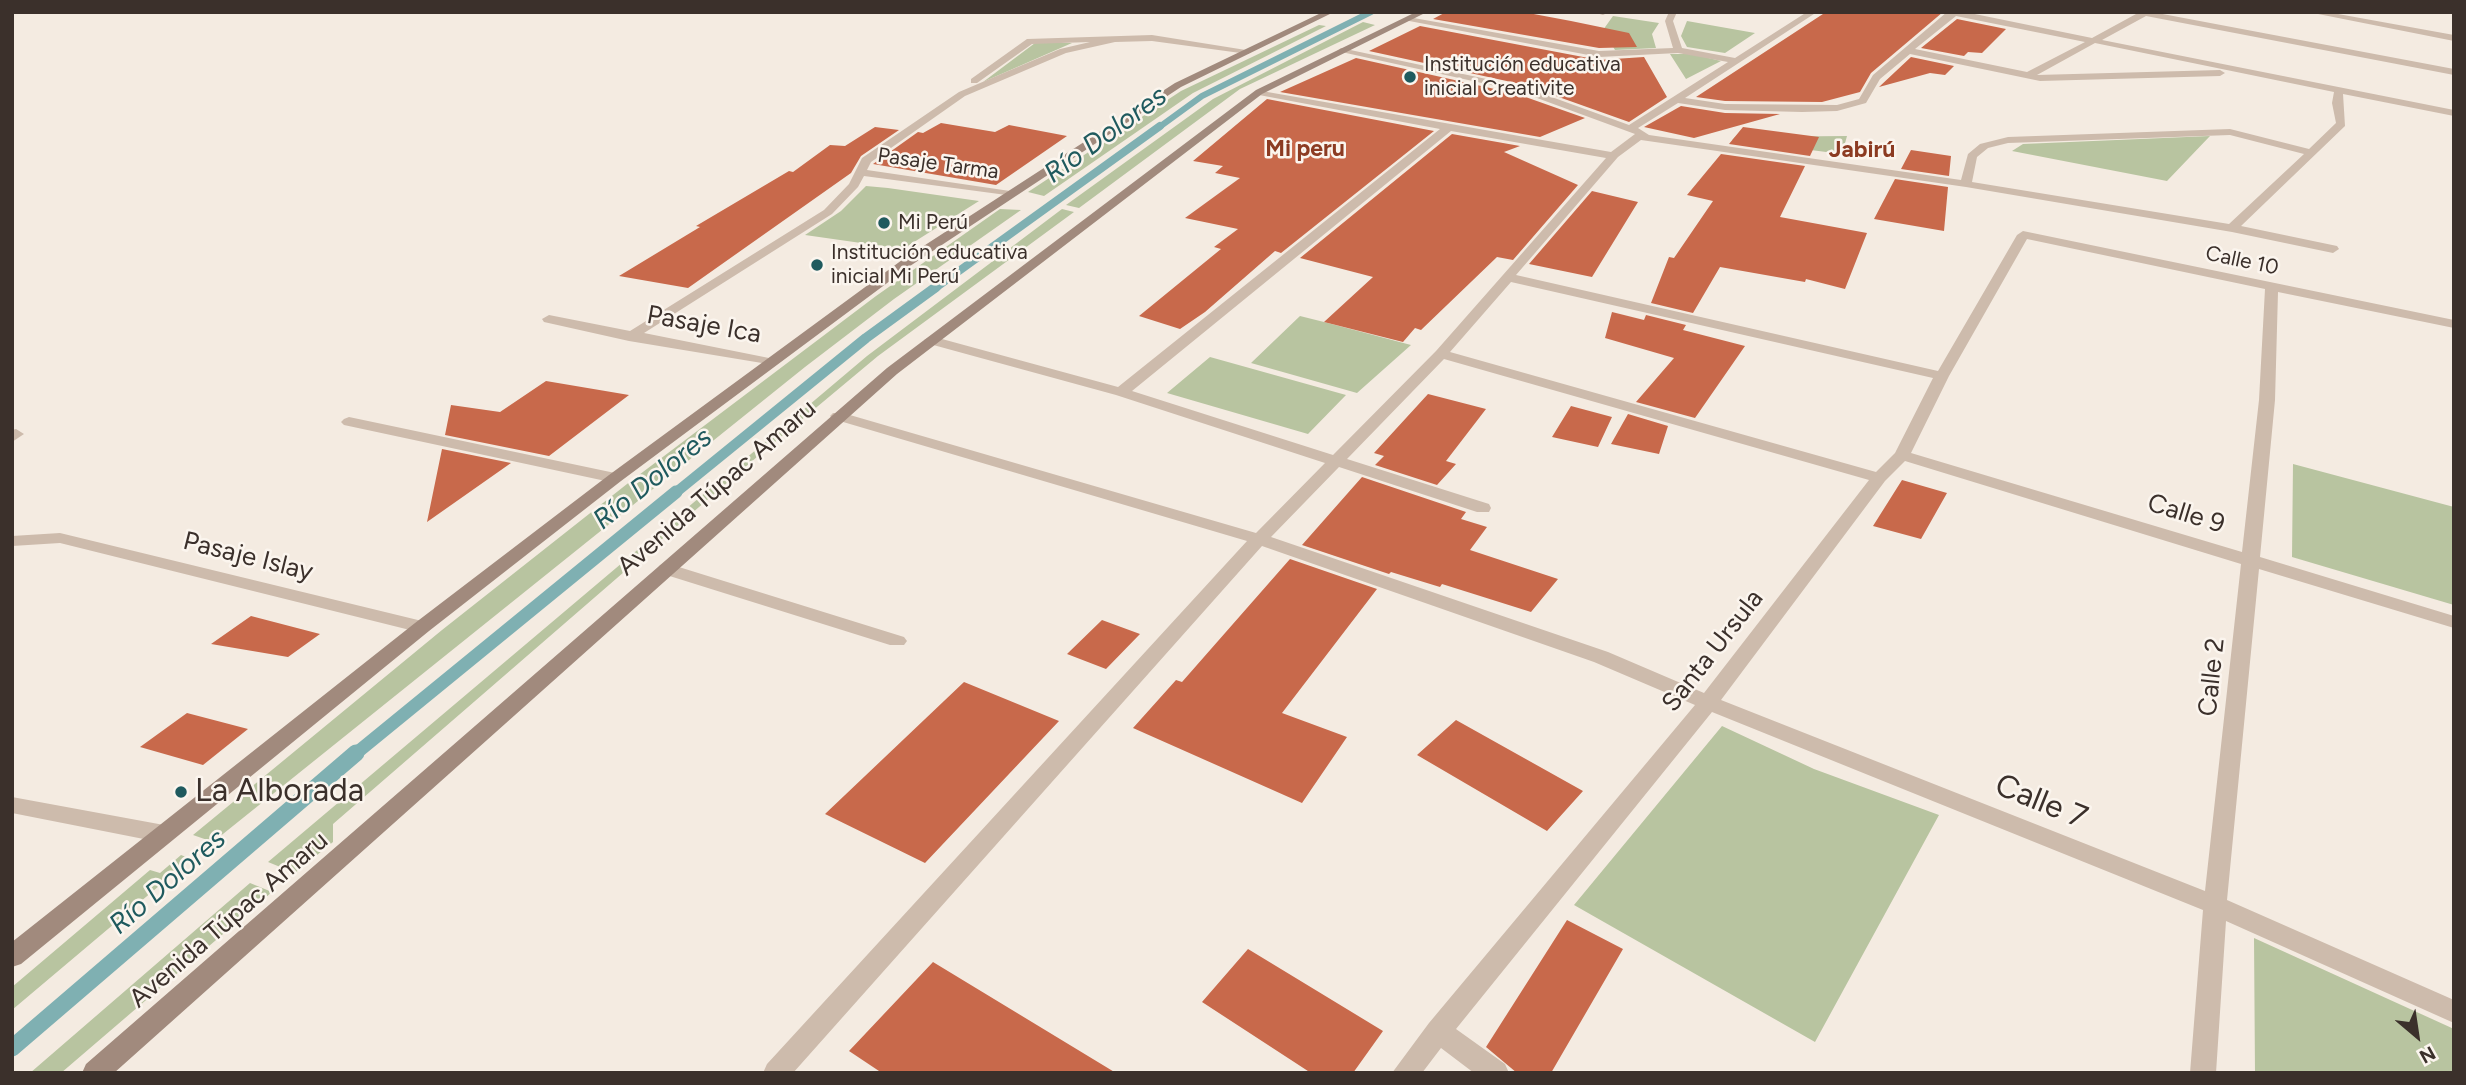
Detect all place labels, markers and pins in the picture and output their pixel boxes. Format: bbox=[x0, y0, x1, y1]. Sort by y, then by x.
place label: Institución educativa inicial Creativite bbox=[1424, 52, 1621, 102]
marker: Institución educativa inicial Creativite bbox=[1402, 69, 1418, 85]
place label: Mi Perú bbox=[898, 210, 968, 236]
marker: Mi Perú bbox=[876, 215, 892, 231]
place label: Institución educativa inicial Mi Perú bbox=[831, 240, 1028, 290]
marker: Institución educativa inicial Mi Perú bbox=[809, 257, 825, 273]
place label: La Alborada bbox=[195, 773, 364, 811]
marker: La Alborada bbox=[173, 784, 189, 800]

